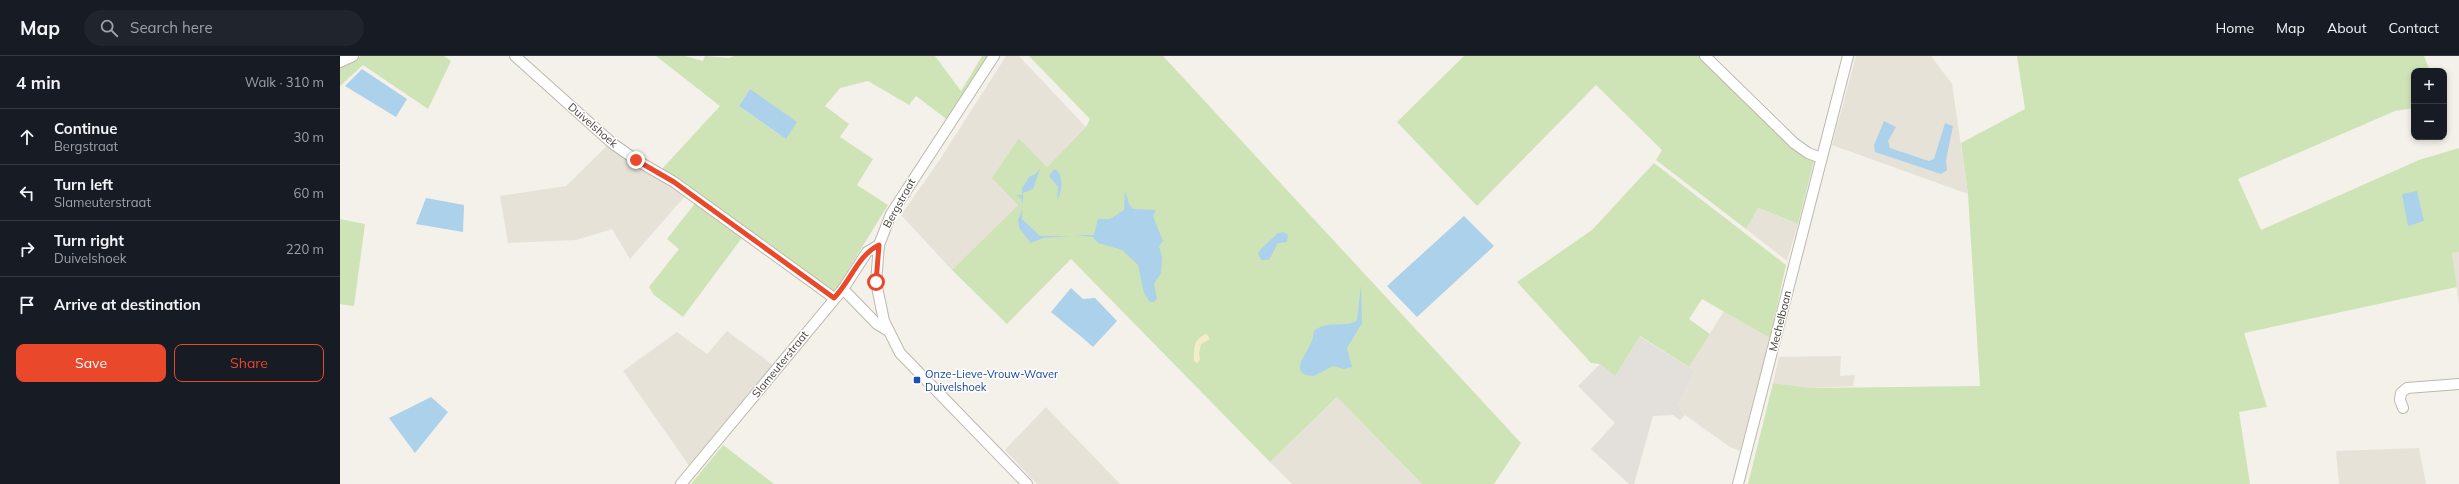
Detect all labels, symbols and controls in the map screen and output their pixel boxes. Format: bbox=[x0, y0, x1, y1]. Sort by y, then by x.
search box bbox=[84, 10, 364, 46]
text: Map bbox=[20, 16, 60, 40]
icon: search bbox=[98, 17, 120, 39]
text: Search here bbox=[130, 18, 213, 37]
text: Home bbox=[2215, 19, 2254, 37]
text: Map bbox=[2276, 19, 2305, 37]
text: About bbox=[2327, 19, 2367, 37]
text: Contact bbox=[2389, 19, 2439, 37]
map controls bbox=[2411, 68, 2447, 140]
button: + bbox=[2411, 68, 2447, 104]
text: 4 min bbox=[16, 72, 61, 93]
text: Walk · 310 m bbox=[245, 74, 324, 90]
street label: Duivelshoek bbox=[565, 100, 621, 151]
button: − bbox=[2411, 104, 2447, 140]
text: Continue bbox=[54, 119, 117, 138]
icon: ahead bbox=[16, 126, 38, 148]
text: 30 m bbox=[294, 129, 324, 145]
text: Bergstraat bbox=[54, 138, 118, 154]
route end bbox=[627, 151, 645, 169]
text: Turn left bbox=[54, 175, 113, 194]
street label: Bergstraat bbox=[880, 176, 918, 230]
icon: left bbox=[16, 182, 38, 204]
text: 60 m bbox=[294, 185, 324, 201]
text: Slameuterstraat bbox=[54, 194, 151, 210]
text: Turn right bbox=[54, 231, 124, 250]
icon: right bbox=[16, 238, 38, 260]
text: 220 m bbox=[286, 241, 324, 257]
text: Duivelshoek bbox=[54, 250, 127, 266]
route start bbox=[867, 273, 885, 291]
street label: Mechelbaan bbox=[1766, 289, 1794, 353]
icon: arrive bbox=[16, 294, 38, 316]
text: Arrive at destination bbox=[54, 295, 201, 314]
street label: Slameuterstraat bbox=[749, 328, 811, 400]
button: Save bbox=[16, 344, 166, 382]
button: Share bbox=[174, 344, 324, 382]
place label: Onze-Lieve-Vrouw-Waver Duivelshoek bbox=[925, 367, 1058, 394]
marker: Onze-Lieve-Vrouw-Waver Duivelshoek bbox=[912, 375, 922, 385]

